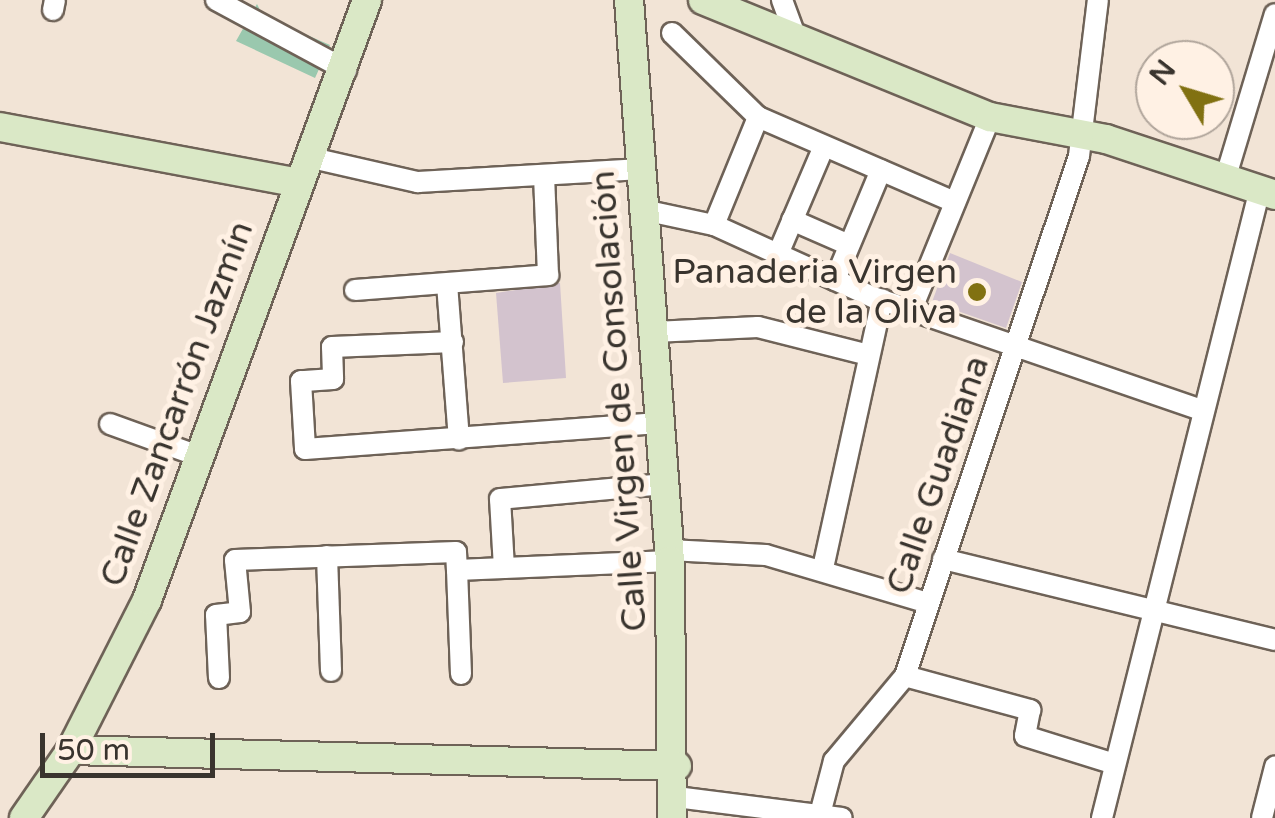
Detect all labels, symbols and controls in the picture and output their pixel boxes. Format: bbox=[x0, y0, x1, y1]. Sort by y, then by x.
north arrow bbox=[1135, 40, 1235, 140]
text: N bbox=[1143, 53, 1183, 92]
street label: Calle Virgen de Consolación bbox=[582, 169, 656, 633]
street label: Calle Zancarrón Jazmín bbox=[91, 216, 263, 592]
place label: Panaderia Virgen de la Oliva bbox=[672, 251, 957, 333]
marker: Panaderia Virgen de la Oliva bbox=[966, 281, 988, 303]
street label: Calle Guadiana bbox=[878, 350, 998, 600]
scale bar bbox=[45, 713, 220, 775]
text: 50 m bbox=[57, 732, 130, 769]

